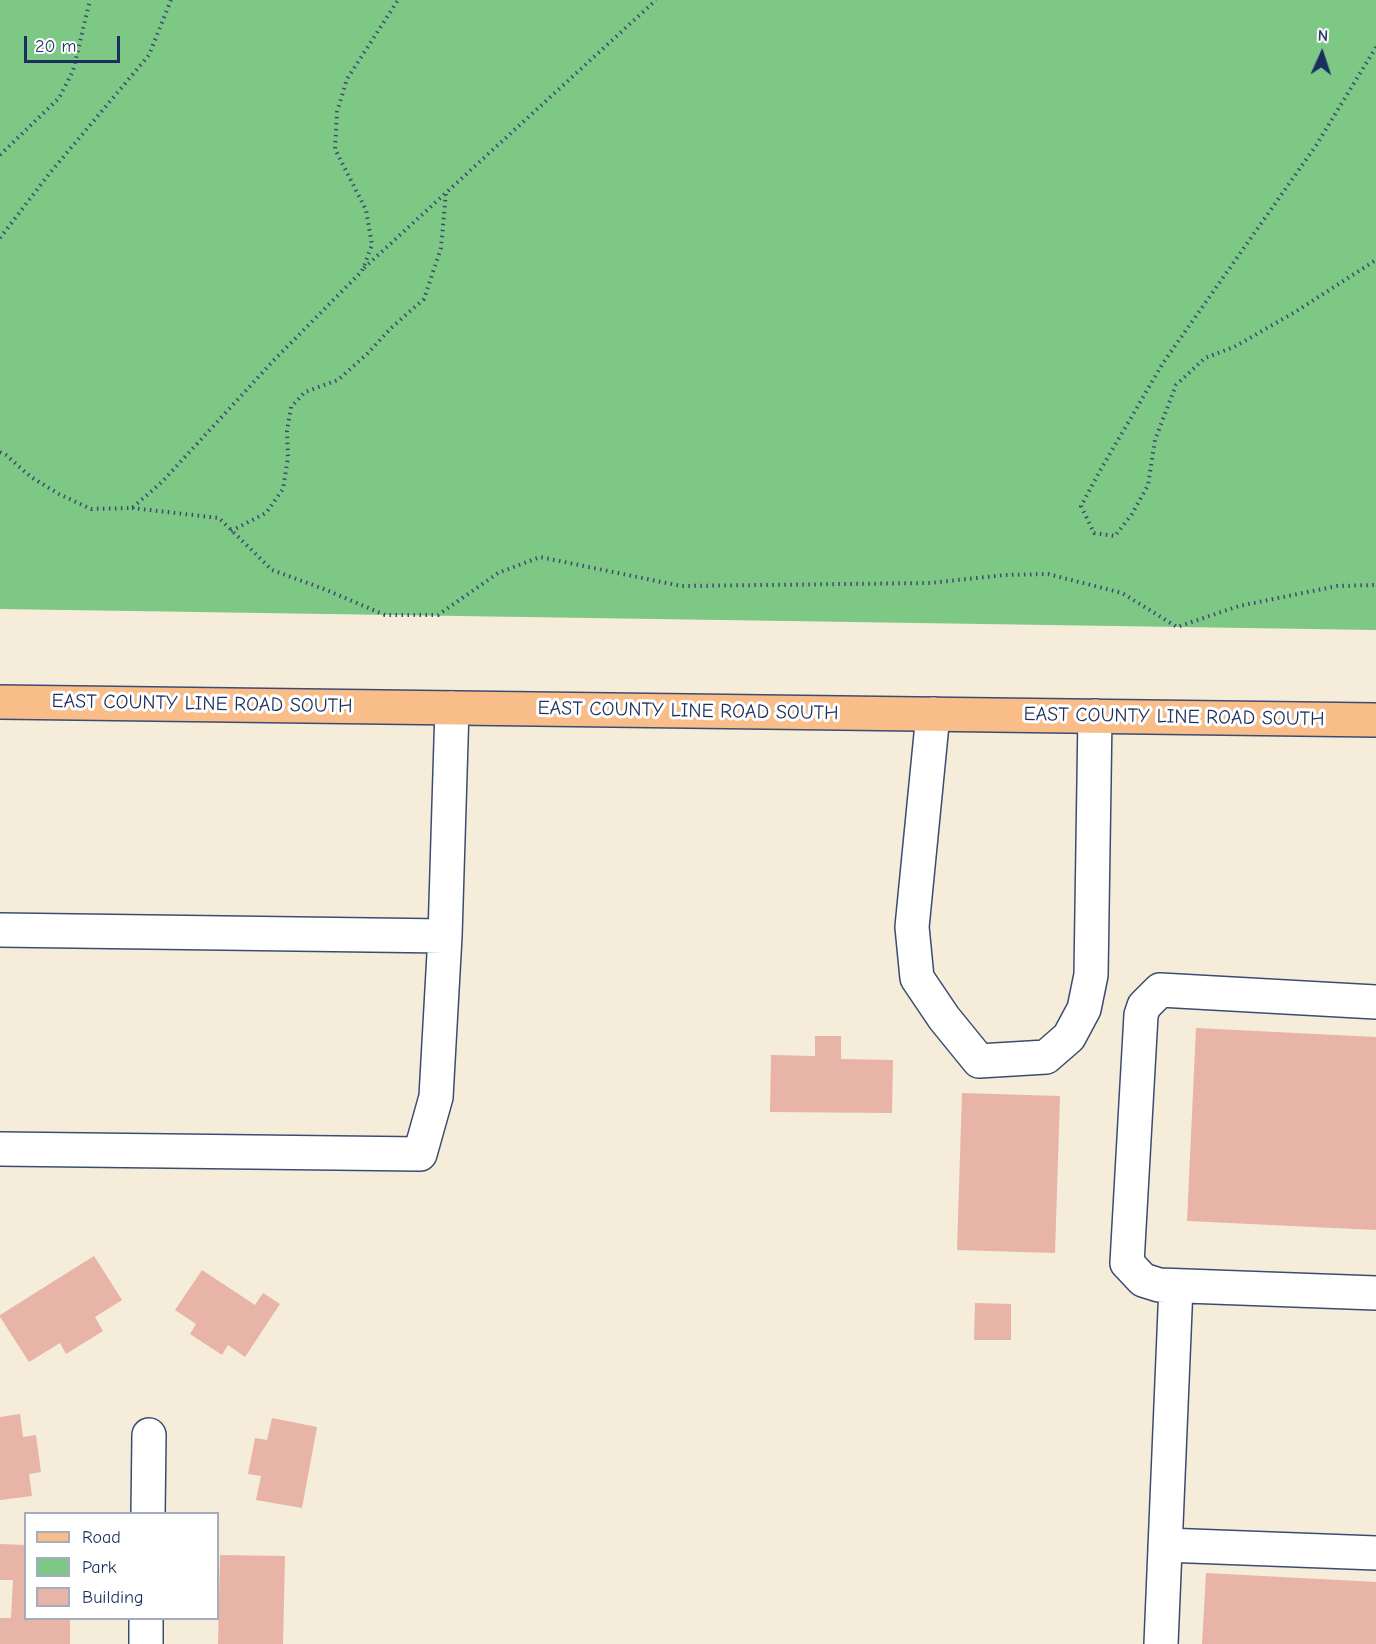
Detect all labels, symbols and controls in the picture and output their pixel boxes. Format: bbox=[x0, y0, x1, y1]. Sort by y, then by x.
scale bar bbox=[27, 24, 123, 62]
north arrow bbox=[1292, 24, 1352, 84]
text: N bbox=[1317, 27, 1329, 45]
text: 20 m bbox=[35, 36, 76, 57]
street label: EAST COUNTY LINE ROAD SOUTH bbox=[51, 689, 353, 719]
street label: EAST COUNTY LINE ROAD SOUTH bbox=[537, 696, 839, 726]
street label: EAST COUNTY LINE ROAD SOUTH bbox=[1023, 702, 1325, 732]
legend bbox=[24, 1512, 219, 1620]
text: Road bbox=[82, 1527, 121, 1548]
text: Park bbox=[82, 1557, 116, 1578]
text: Building bbox=[82, 1587, 144, 1608]

